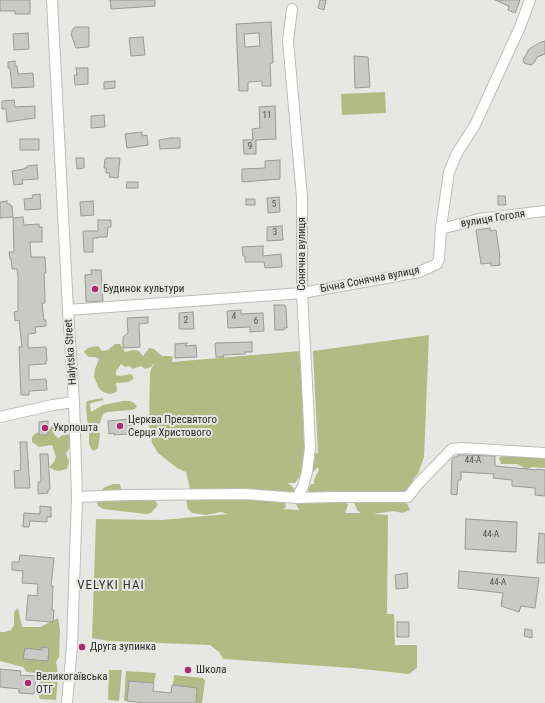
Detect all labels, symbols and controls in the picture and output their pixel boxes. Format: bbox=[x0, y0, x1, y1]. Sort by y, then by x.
house number: 11 bbox=[263, 111, 271, 121]
house number: 9 bbox=[248, 142, 252, 152]
house number: 5 bbox=[272, 200, 276, 210]
street label: вулиця Гоголя bbox=[460, 207, 526, 231]
street label: Сонячна вулиця bbox=[295, 217, 309, 291]
house number: 3 bbox=[273, 228, 277, 238]
street label: Бічна Сонячна вулиця bbox=[319, 264, 421, 296]
place label: Будинок культури bbox=[103, 282, 184, 296]
marker: Будинок культури bbox=[90, 284, 100, 294]
house number: 4 bbox=[232, 312, 236, 322]
house number: 2 bbox=[184, 316, 188, 326]
house number: 6 bbox=[254, 317, 258, 327]
street label: Halytska Street bbox=[62, 319, 80, 385]
place label: Церква Пресвятого Серця Христового bbox=[128, 413, 217, 439]
place label: Укрпошта bbox=[53, 421, 98, 435]
marker: Церква Пресвятого Серця Христового bbox=[115, 421, 125, 431]
marker: Укрпошта bbox=[40, 423, 50, 433]
house number: 44-А bbox=[465, 456, 481, 466]
house number: 44-А bbox=[483, 530, 499, 540]
district label: VELYKI HAI bbox=[77, 578, 145, 594]
house number: 44-А bbox=[490, 578, 506, 588]
place label: Друга зупинка bbox=[90, 640, 156, 654]
marker: Друга зупинка bbox=[77, 642, 87, 652]
place label: Школа bbox=[196, 663, 226, 677]
marker: Школа bbox=[183, 665, 193, 675]
place label: Великогаївська ОТГ bbox=[36, 670, 107, 696]
marker: Великогаївська ОТГ bbox=[23, 678, 33, 688]

